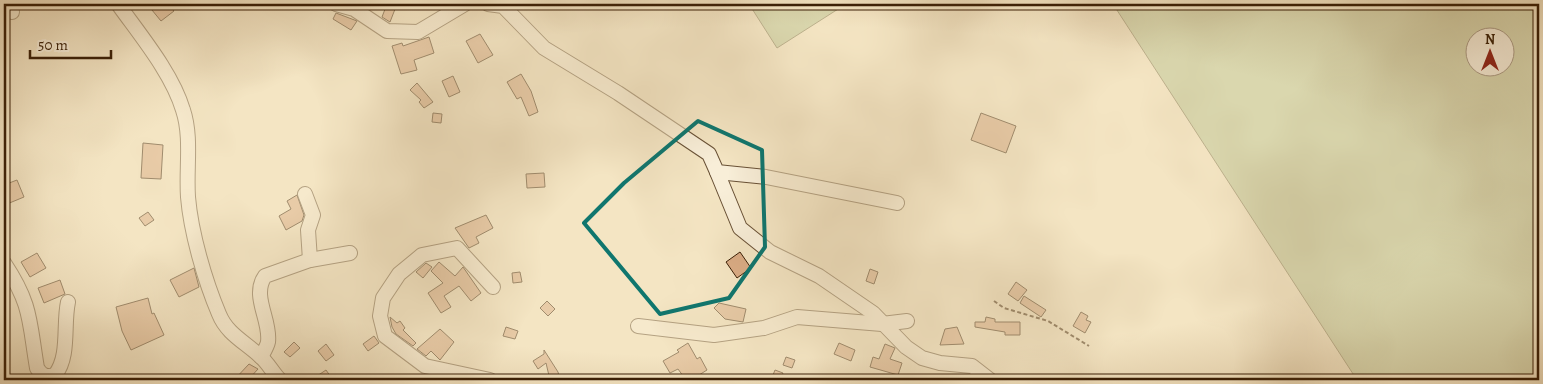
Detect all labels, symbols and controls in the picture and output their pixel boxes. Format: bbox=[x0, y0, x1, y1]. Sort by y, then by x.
scale bar bbox=[30, 28, 111, 60]
north arrow bbox=[1466, 28, 1516, 78]
text: N bbox=[1485, 30, 1495, 49]
text: 50 m bbox=[38, 35, 68, 55]

